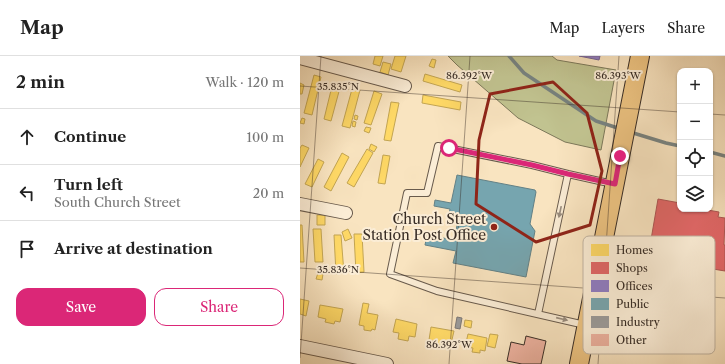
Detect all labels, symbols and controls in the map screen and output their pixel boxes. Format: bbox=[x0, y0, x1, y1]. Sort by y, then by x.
text: Map bbox=[20, 16, 64, 39]
text: Map bbox=[549, 19, 579, 37]
text: Layers bbox=[601, 19, 645, 37]
text: Share bbox=[667, 19, 705, 37]
map controls bbox=[677, 68, 713, 212]
button: + bbox=[677, 68, 713, 104]
text: 86.392°W bbox=[446, 69, 493, 82]
text: 86.393°W bbox=[595, 69, 642, 82]
text: 2 min bbox=[16, 72, 65, 92]
text: Walk · 120 m bbox=[206, 74, 284, 90]
text: 35.835°N bbox=[317, 80, 359, 93]
button: − bbox=[677, 104, 713, 140]
icon: ahead bbox=[16, 126, 38, 148]
text: Continue bbox=[54, 127, 126, 146]
text: 100 m bbox=[246, 129, 284, 145]
route start bbox=[440, 139, 458, 157]
button: locate bbox=[677, 140, 713, 176]
route end bbox=[611, 147, 629, 165]
text: Turn left bbox=[54, 175, 123, 194]
button: layers bbox=[677, 176, 713, 212]
icon: left bbox=[16, 182, 38, 204]
text: 20 m bbox=[253, 185, 284, 201]
text: South Church Street bbox=[54, 194, 181, 210]
one-way arrow bbox=[556, 206, 562, 219]
place label: Church Street Station Post Office bbox=[363, 210, 486, 244]
marker: Church Street Station Post Office bbox=[489, 222, 499, 232]
legend bbox=[583, 236, 715, 354]
icon: arrive bbox=[16, 238, 38, 260]
text: Arrive at destination bbox=[54, 239, 213, 258]
text: Homes bbox=[616, 243, 653, 257]
text: Shops bbox=[616, 261, 648, 275]
text: 35.836°N bbox=[317, 263, 359, 276]
text: Offices bbox=[616, 279, 653, 293]
button: Save bbox=[16, 288, 146, 326]
button: Share bbox=[154, 288, 284, 326]
text: Public bbox=[616, 297, 649, 311]
text: Industry bbox=[616, 315, 661, 329]
one-way arrow bbox=[555, 317, 568, 323]
text: Other bbox=[616, 333, 647, 347]
text: 86.392°W bbox=[426, 338, 473, 351]

